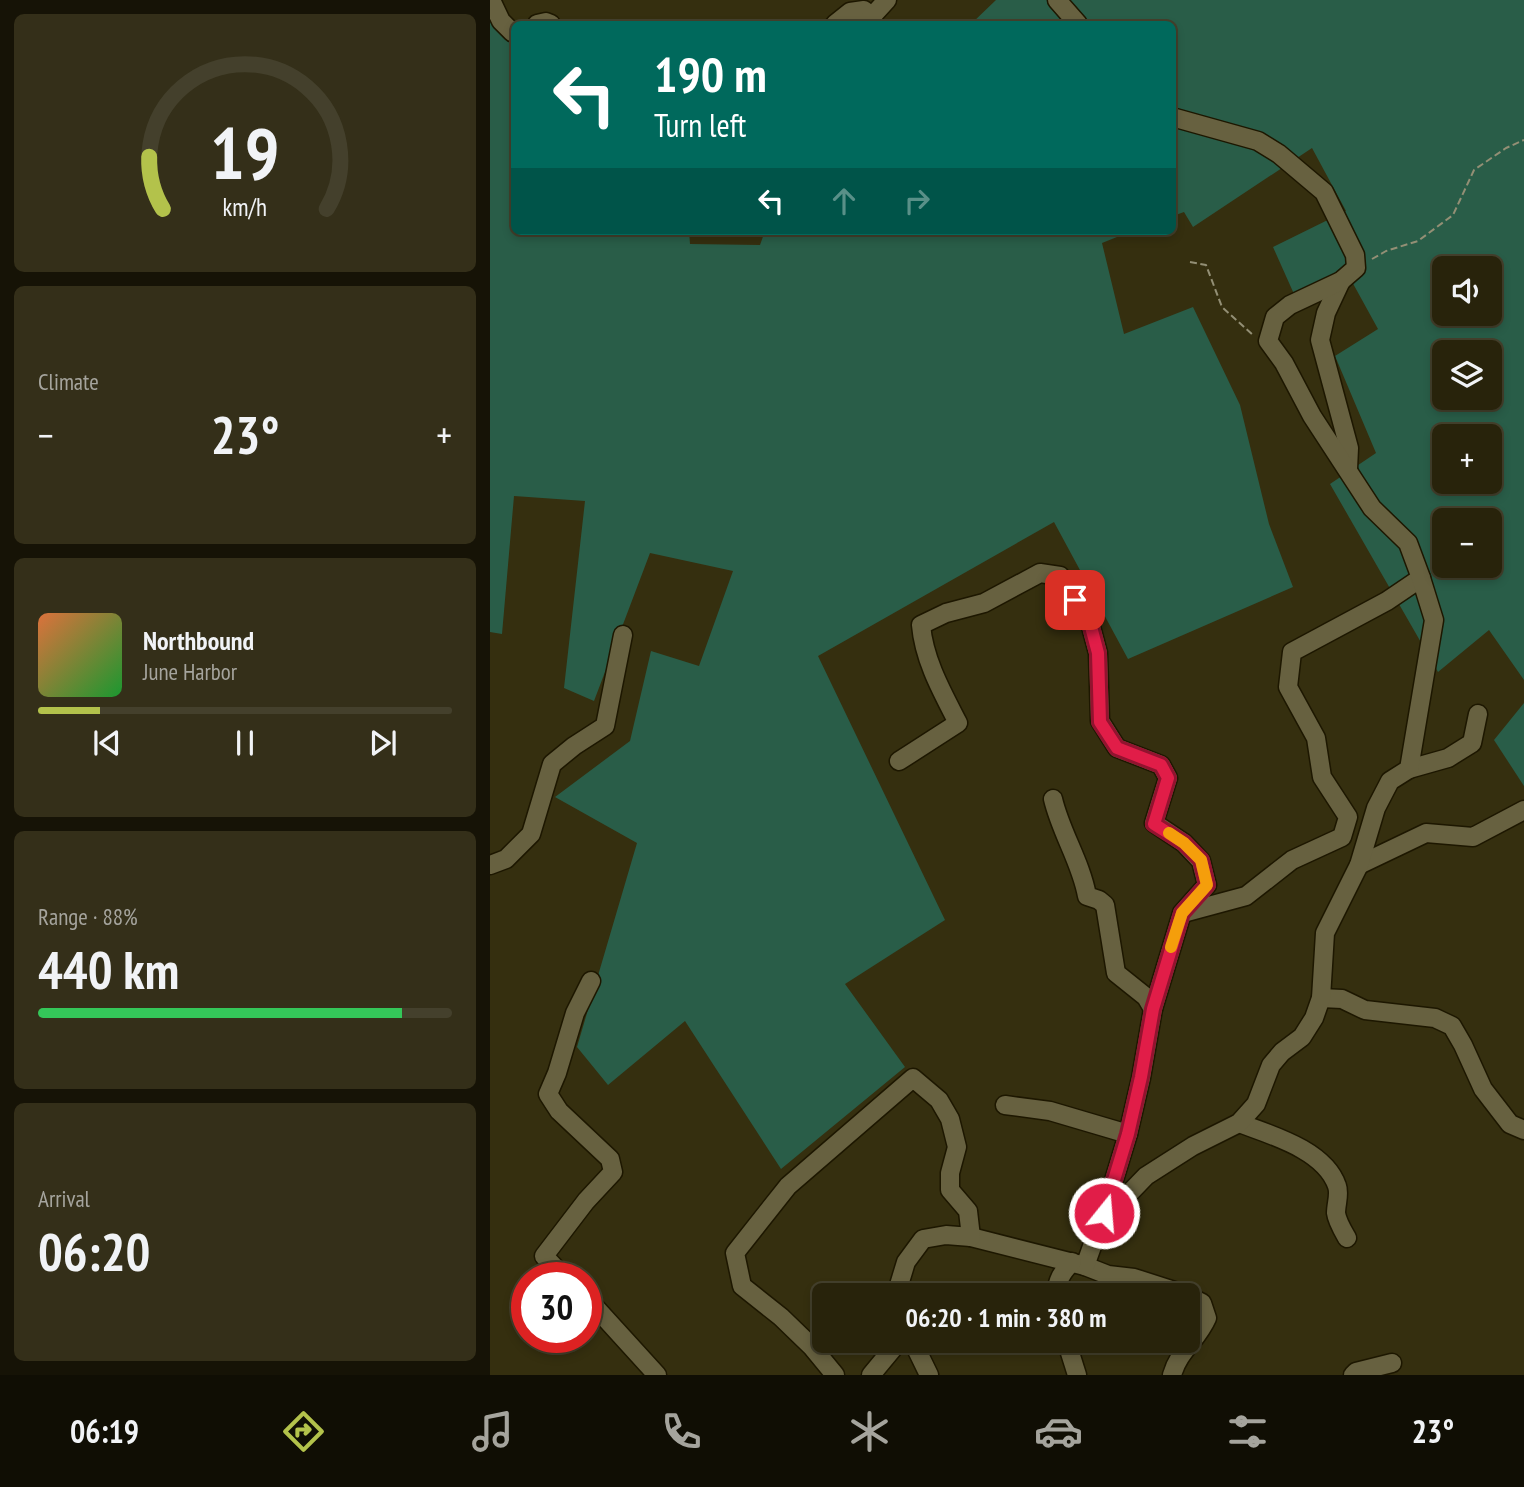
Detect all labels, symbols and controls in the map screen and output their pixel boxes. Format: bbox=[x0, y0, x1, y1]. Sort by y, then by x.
text: 190 m bbox=[654, 42, 767, 106]
icon: left bbox=[539, 49, 630, 140]
text: Turn left bbox=[654, 104, 746, 146]
text: 19 bbox=[210, 105, 280, 199]
icon: left bbox=[752, 182, 790, 220]
icon: ahead bbox=[825, 182, 863, 220]
icon: right bbox=[898, 182, 936, 220]
text: km/h bbox=[223, 191, 267, 223]
map controls bbox=[1432, 256, 1502, 578]
button: sound bbox=[1432, 256, 1502, 326]
button: layers bbox=[1432, 340, 1502, 410]
text: Climate bbox=[38, 367, 99, 396]
text: 23° bbox=[211, 401, 279, 468]
text: − bbox=[38, 410, 54, 459]
text: + bbox=[436, 410, 452, 459]
button: + bbox=[1432, 424, 1502, 494]
button: − bbox=[1432, 508, 1502, 578]
pin bbox=[1045, 570, 1105, 630]
icon: arrive bbox=[1056, 581, 1094, 619]
text: Northbound bbox=[143, 624, 254, 657]
text: June Harbor bbox=[143, 657, 237, 686]
icon: previous bbox=[88, 724, 126, 762]
icon: pause bbox=[226, 724, 264, 762]
icon: next bbox=[364, 724, 402, 762]
text: Range · 88% bbox=[38, 902, 138, 931]
text: 440 km bbox=[38, 936, 179, 1003]
position arrow bbox=[1067, 1176, 1141, 1250]
text: Arrival bbox=[38, 1184, 90, 1213]
text: 06:20 bbox=[38, 1218, 150, 1285]
speed limit sign: 30 bbox=[511, 1262, 602, 1353]
text: 06:20 · 1 min · 380 m bbox=[906, 1301, 1106, 1334]
icon: directions bbox=[279, 1407, 328, 1456]
icon: music bbox=[468, 1407, 517, 1456]
icon: phone bbox=[657, 1407, 706, 1456]
icon: climate bbox=[845, 1407, 894, 1456]
icon: car bbox=[1034, 1407, 1083, 1456]
icon: filters bbox=[1223, 1407, 1272, 1456]
text: 06:19 bbox=[70, 1410, 139, 1452]
text: 23° bbox=[1412, 1410, 1454, 1452]

